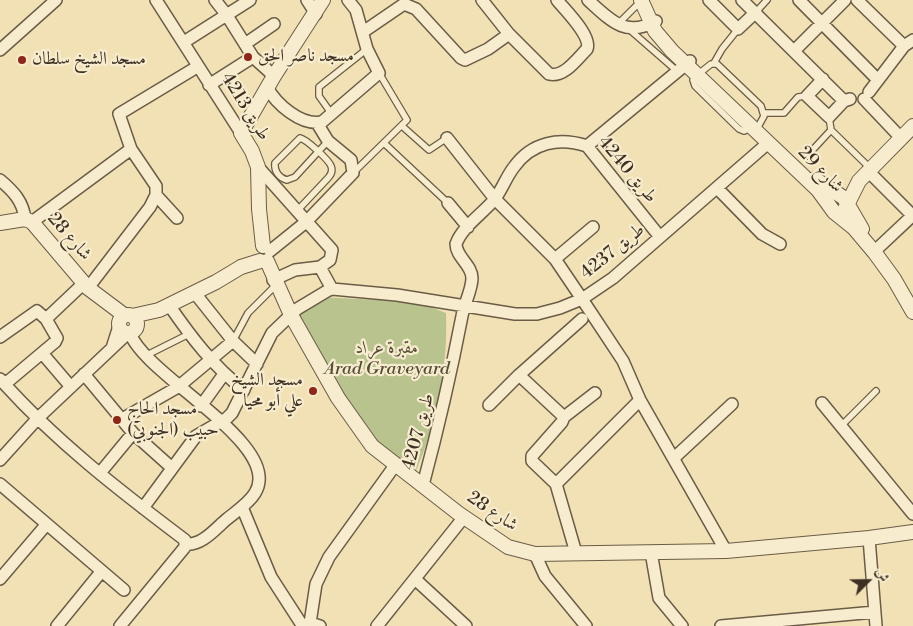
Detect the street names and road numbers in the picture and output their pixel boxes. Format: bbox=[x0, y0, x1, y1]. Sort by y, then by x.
street label: طريق 4213 bbox=[216, 69, 274, 145]
street label: طريق 4240 bbox=[593, 132, 661, 208]
street label: شارع 29 bbox=[793, 142, 847, 198]
street label: شارع 28 bbox=[42, 209, 96, 265]
street label: طريق 4237 bbox=[577, 220, 649, 284]
street label: طريق 4207 bbox=[398, 391, 440, 473]
street label: شارع 28 bbox=[463, 487, 521, 537]

